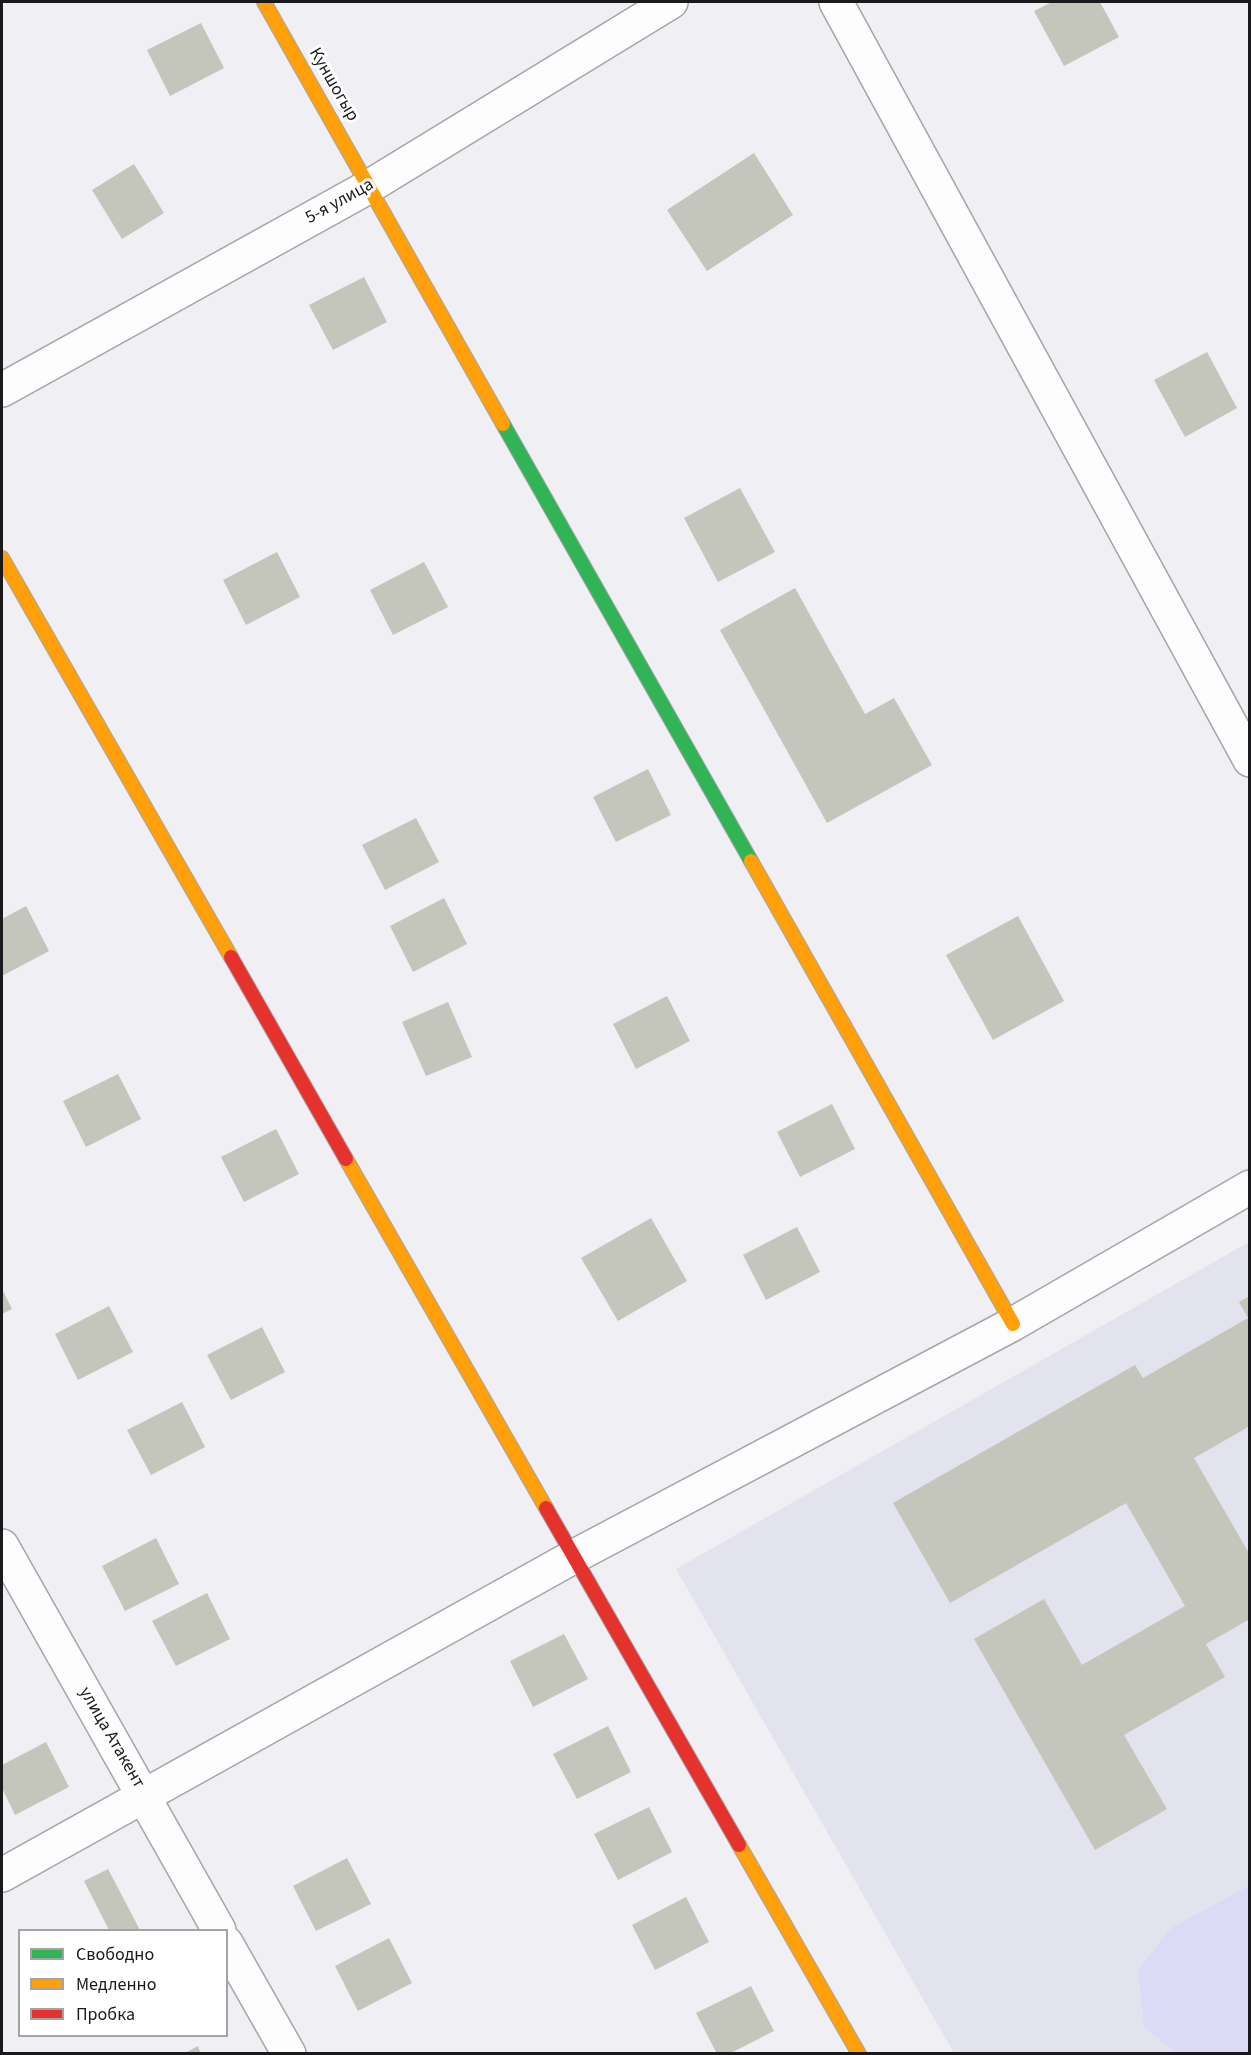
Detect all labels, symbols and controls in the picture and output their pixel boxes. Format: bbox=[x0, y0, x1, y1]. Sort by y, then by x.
street label: Куншогыр bbox=[303, 44, 363, 126]
street label: 5-я улица bbox=[302, 175, 378, 229]
street label: улица Атакент bbox=[73, 1684, 149, 1792]
legend bbox=[18, 1929, 228, 2037]
text: Свободно bbox=[76, 1942, 154, 1967]
text: Медленно bbox=[76, 1972, 156, 1997]
text: Пробка bbox=[76, 2002, 135, 2027]

